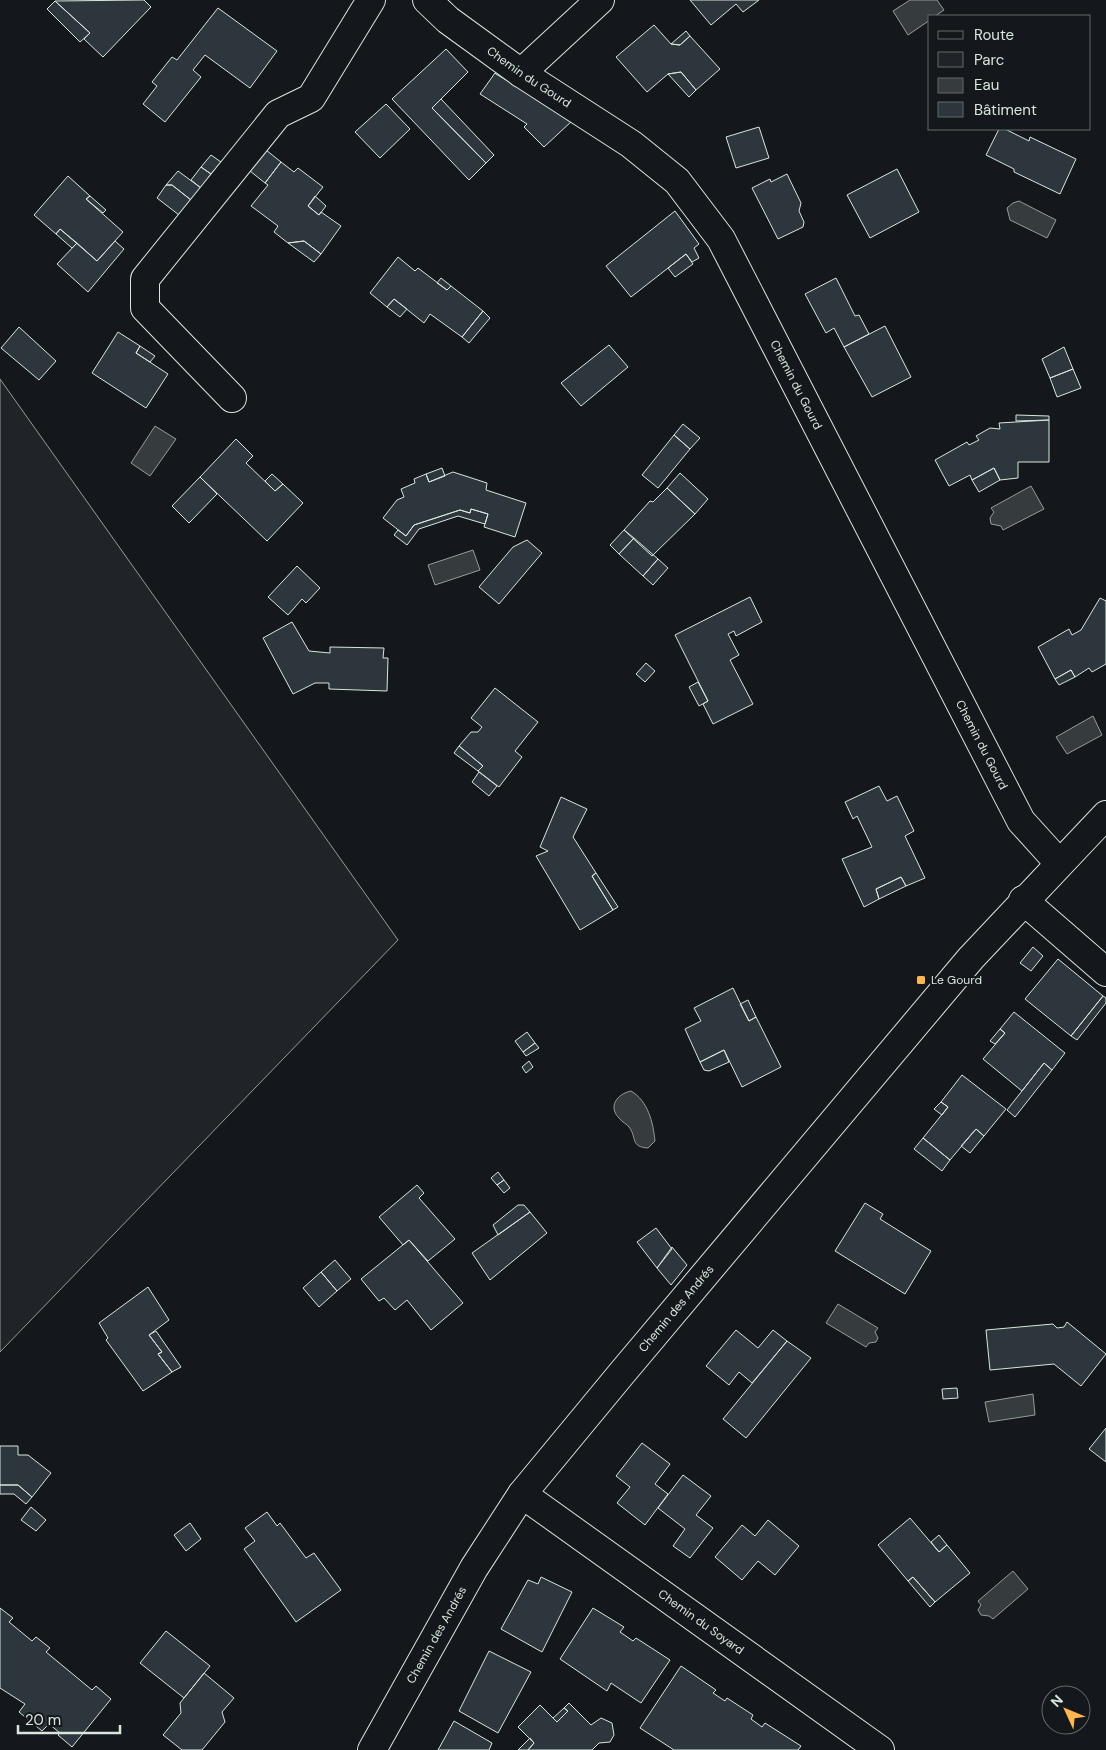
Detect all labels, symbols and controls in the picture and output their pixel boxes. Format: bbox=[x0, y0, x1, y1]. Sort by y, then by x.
legend bbox=[928, 15, 1091, 130]
text: Route bbox=[974, 25, 1014, 45]
street label: Chemin du Gourd bbox=[484, 43, 574, 111]
text: Parc bbox=[974, 50, 1004, 70]
text: Eau bbox=[974, 75, 999, 95]
text: Bâtiment bbox=[974, 100, 1037, 120]
street label: Chemin du Gourd bbox=[766, 337, 826, 432]
street label: Chemin du Gourd bbox=[952, 697, 1011, 792]
place label: Le Gourd bbox=[931, 972, 982, 988]
marker: Le Gourd bbox=[915, 974, 927, 986]
street label: Chemin des Andrés bbox=[635, 1262, 717, 1355]
street label: Chemin des Andrés bbox=[403, 1583, 470, 1686]
street label: Chemin du Soyard bbox=[655, 1586, 747, 1658]
north arrow bbox=[1041, 1685, 1091, 1735]
text: N bbox=[1047, 1691, 1067, 1711]
scale bar bbox=[18, 1702, 120, 1734]
text: 20 m bbox=[25, 1710, 61, 1730]

